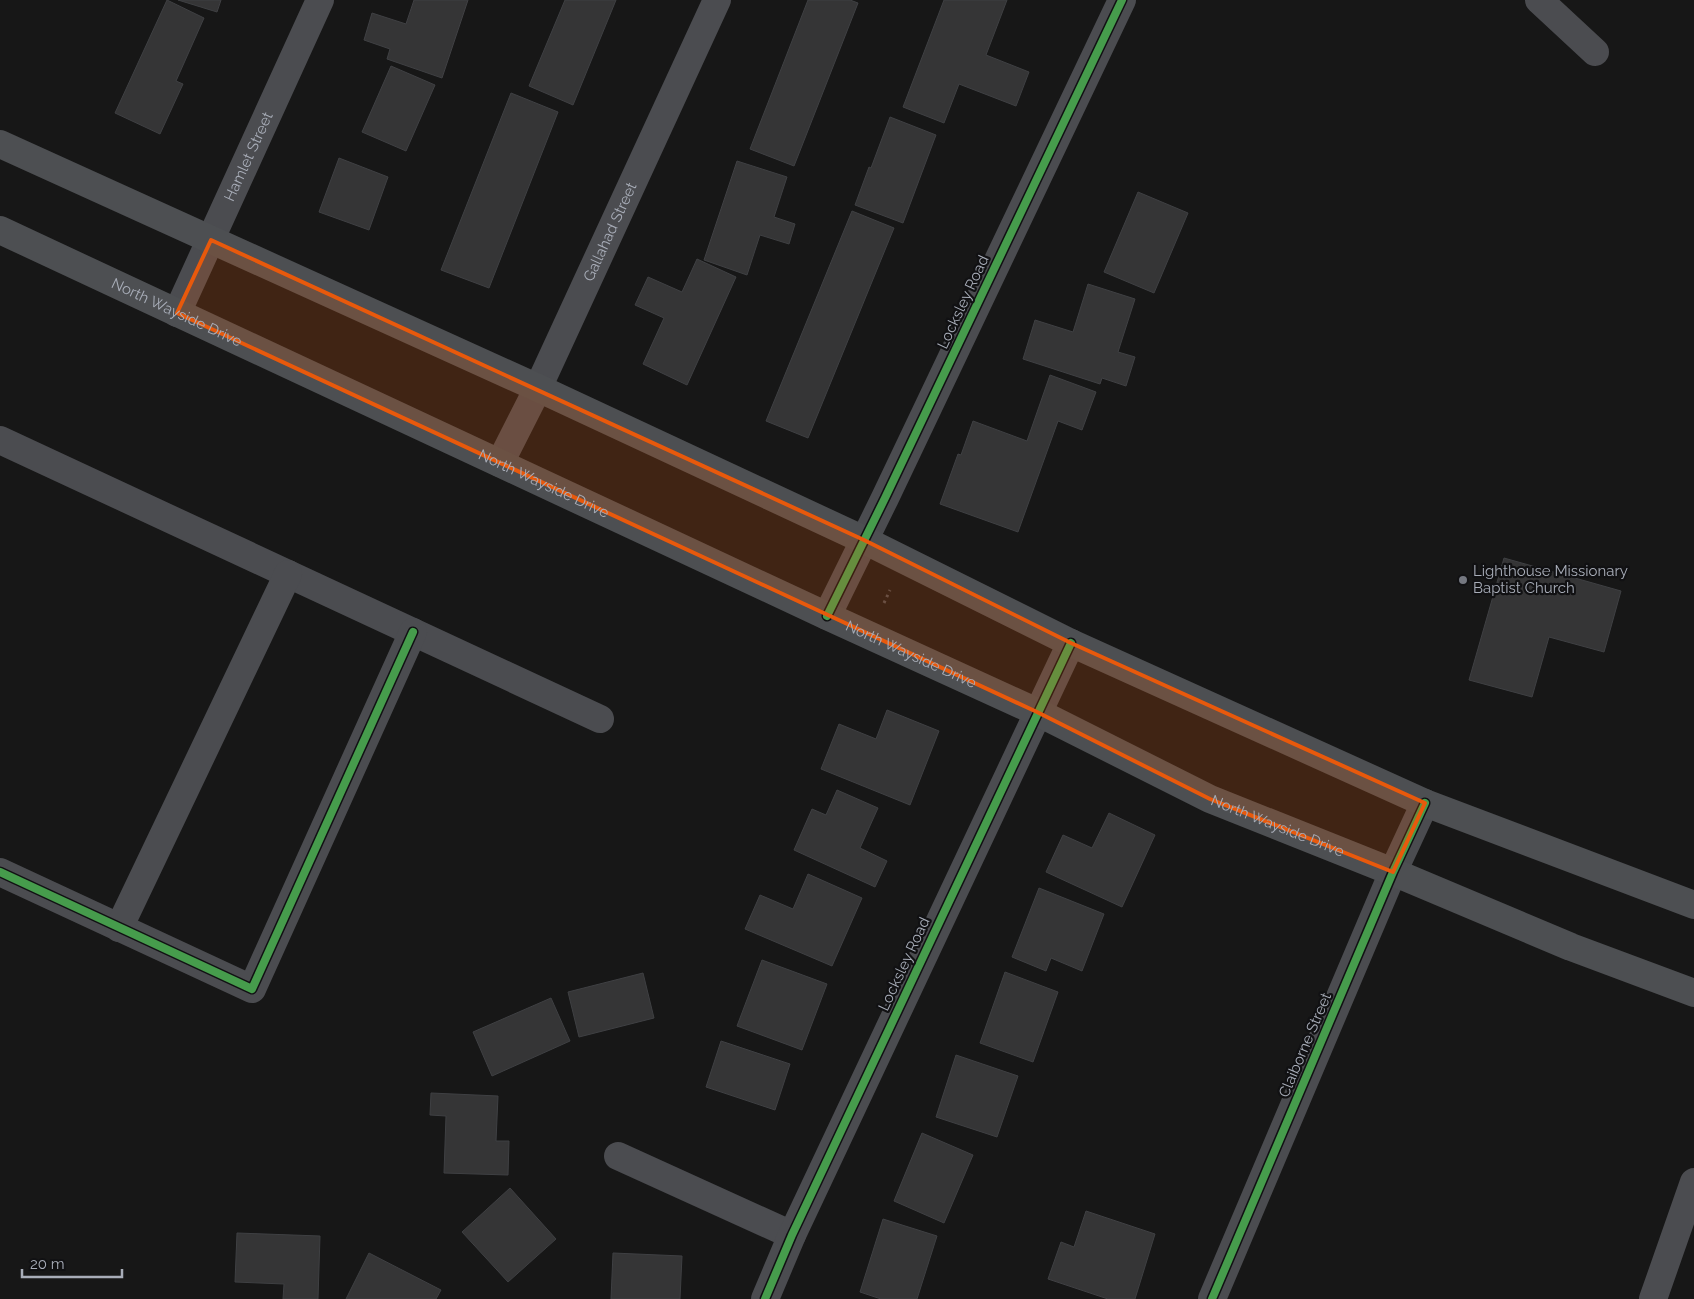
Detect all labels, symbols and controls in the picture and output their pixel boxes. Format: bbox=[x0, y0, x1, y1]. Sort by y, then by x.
street label: Hamlet Street bbox=[220, 109, 277, 204]
street label: Gallahad Street bbox=[579, 180, 641, 284]
street label: Locksley Road bbox=[933, 252, 993, 352]
street label: North Wayside Drive bbox=[109, 274, 245, 351]
street label: North Wayside Drive bbox=[476, 446, 612, 522]
place label: Lighthouse Missionary Baptist Church bbox=[1473, 562, 1628, 597]
marker: Lighthouse Missionary Baptist Church bbox=[1457, 574, 1469, 586]
street label: North Wayside Drive bbox=[843, 617, 979, 692]
street label: North Wayside Drive bbox=[1208, 791, 1347, 861]
street label: Locksley Road bbox=[874, 914, 934, 1014]
street label: Claiborne Street bbox=[1275, 990, 1335, 1100]
scale bar bbox=[22, 1246, 122, 1278]
text: 20 m bbox=[30, 1255, 65, 1273]

